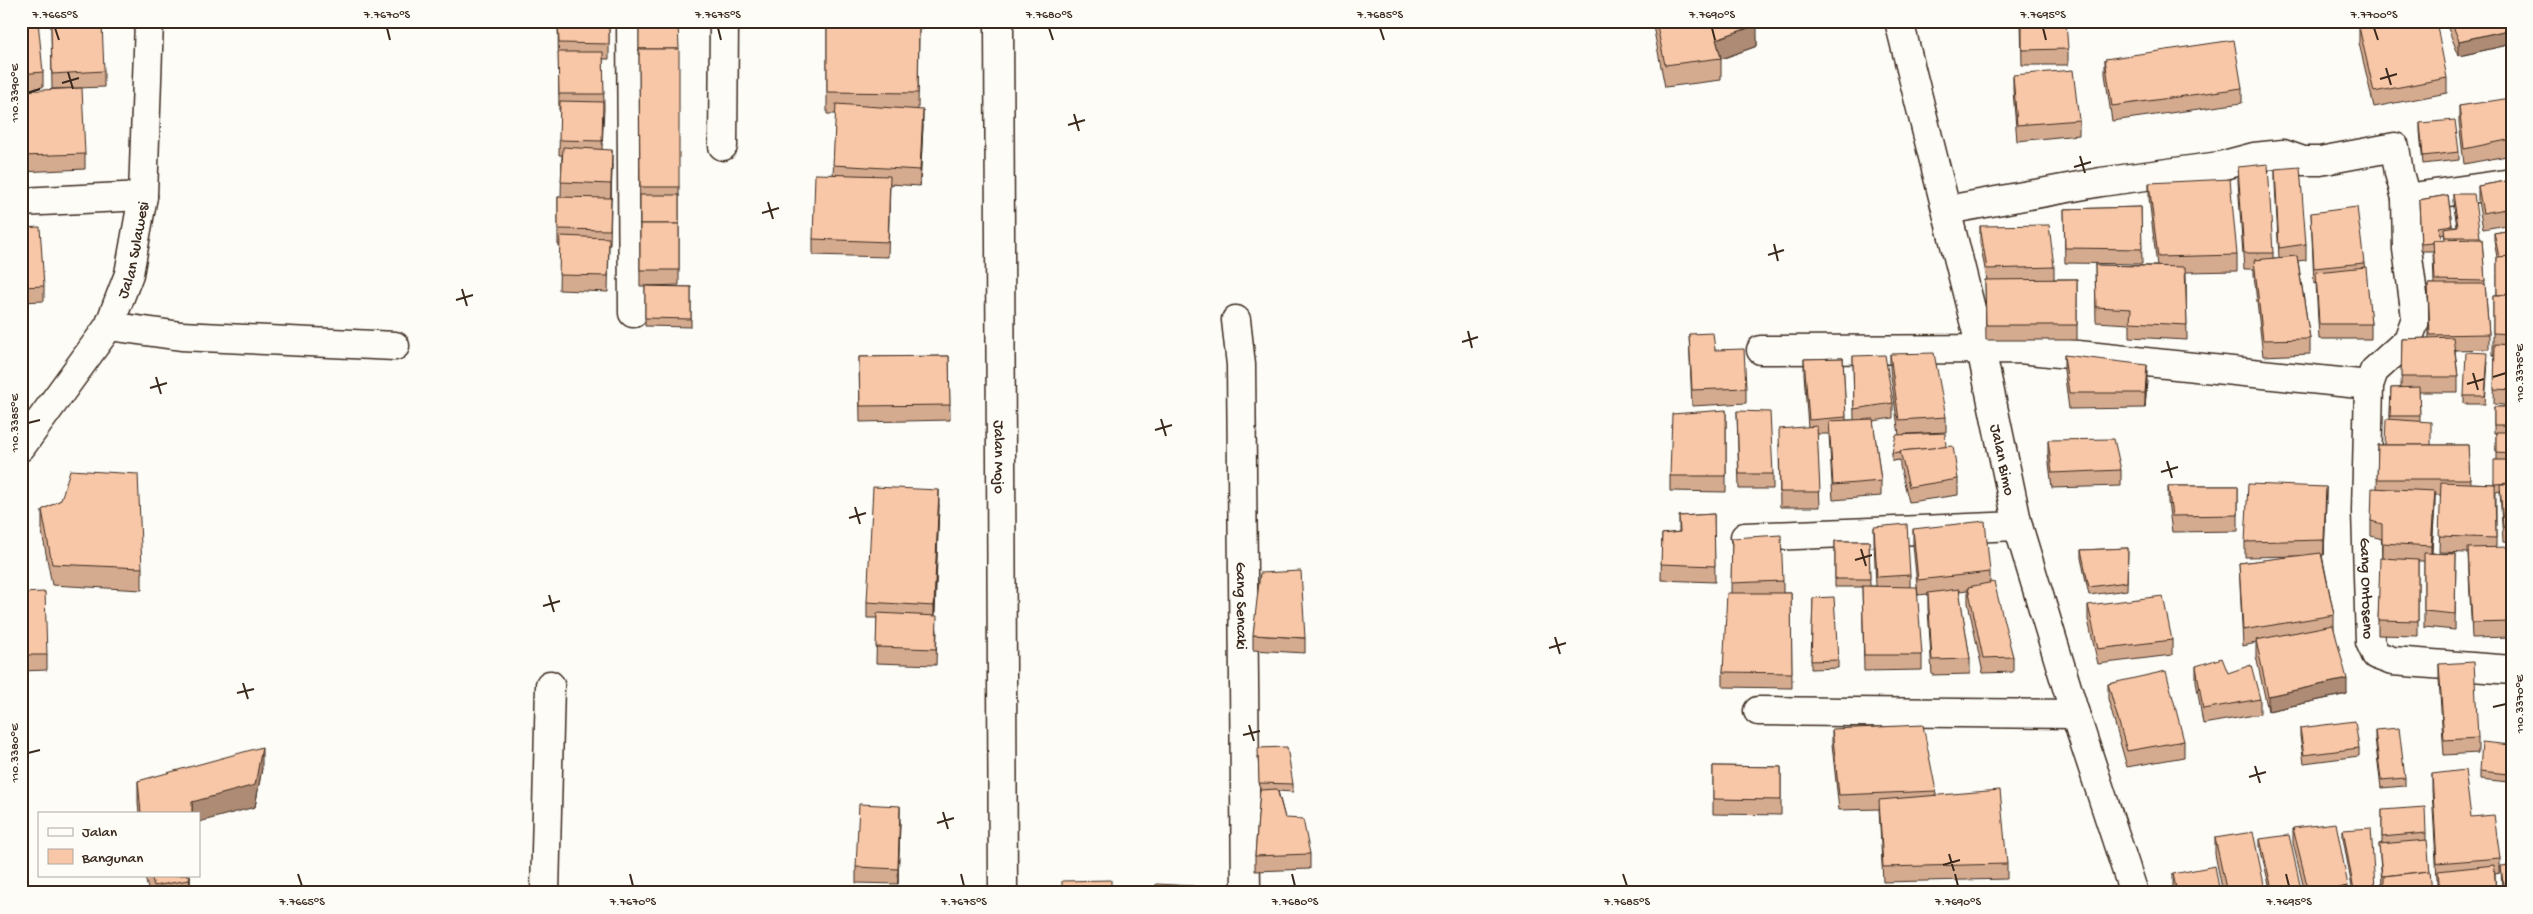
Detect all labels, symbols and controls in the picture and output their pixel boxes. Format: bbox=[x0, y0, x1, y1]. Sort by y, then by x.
text: 7.7665°S bbox=[31, 9, 78, 23]
text: 7.7670°S bbox=[363, 9, 411, 23]
text: 7.7675°S bbox=[694, 9, 741, 23]
text: 7.7680°S bbox=[1025, 9, 1073, 23]
text: 7.7685°S bbox=[1356, 9, 1404, 23]
text: 7.7690°S bbox=[1688, 9, 1735, 23]
text: 7.7695°S bbox=[2019, 9, 2066, 23]
text: 7.7700°S bbox=[2349, 9, 2398, 23]
text: 110.3390°E bbox=[9, 63, 23, 123]
street label: Jalan Sulawesi bbox=[115, 200, 155, 302]
text: 110.3375°E bbox=[2514, 343, 2528, 403]
text: 110.3385°E bbox=[9, 393, 23, 453]
street label: Jalan Mojo bbox=[988, 420, 1007, 494]
street label: Jalan Bimo bbox=[1984, 423, 2017, 498]
street label: Gang Ontoseno bbox=[2354, 537, 2376, 640]
street label: Gang Sencaki bbox=[1230, 562, 1250, 650]
text: 110.3370°E bbox=[2514, 674, 2528, 734]
text: 110.3380°E bbox=[9, 723, 23, 784]
legend bbox=[38, 812, 200, 876]
text: Jalan bbox=[82, 824, 117, 842]
text: Bangunan bbox=[81, 850, 143, 868]
text: 7.7665°S bbox=[278, 896, 325, 910]
text: 7.7670°S bbox=[609, 896, 657, 910]
text: 7.7675°S bbox=[940, 896, 987, 910]
text: 7.7680°S bbox=[1271, 896, 1319, 910]
text: 7.7685°S bbox=[1603, 896, 1651, 910]
text: 7.7690°S bbox=[1934, 896, 1981, 910]
text: 7.7695°S bbox=[2265, 896, 2312, 910]

